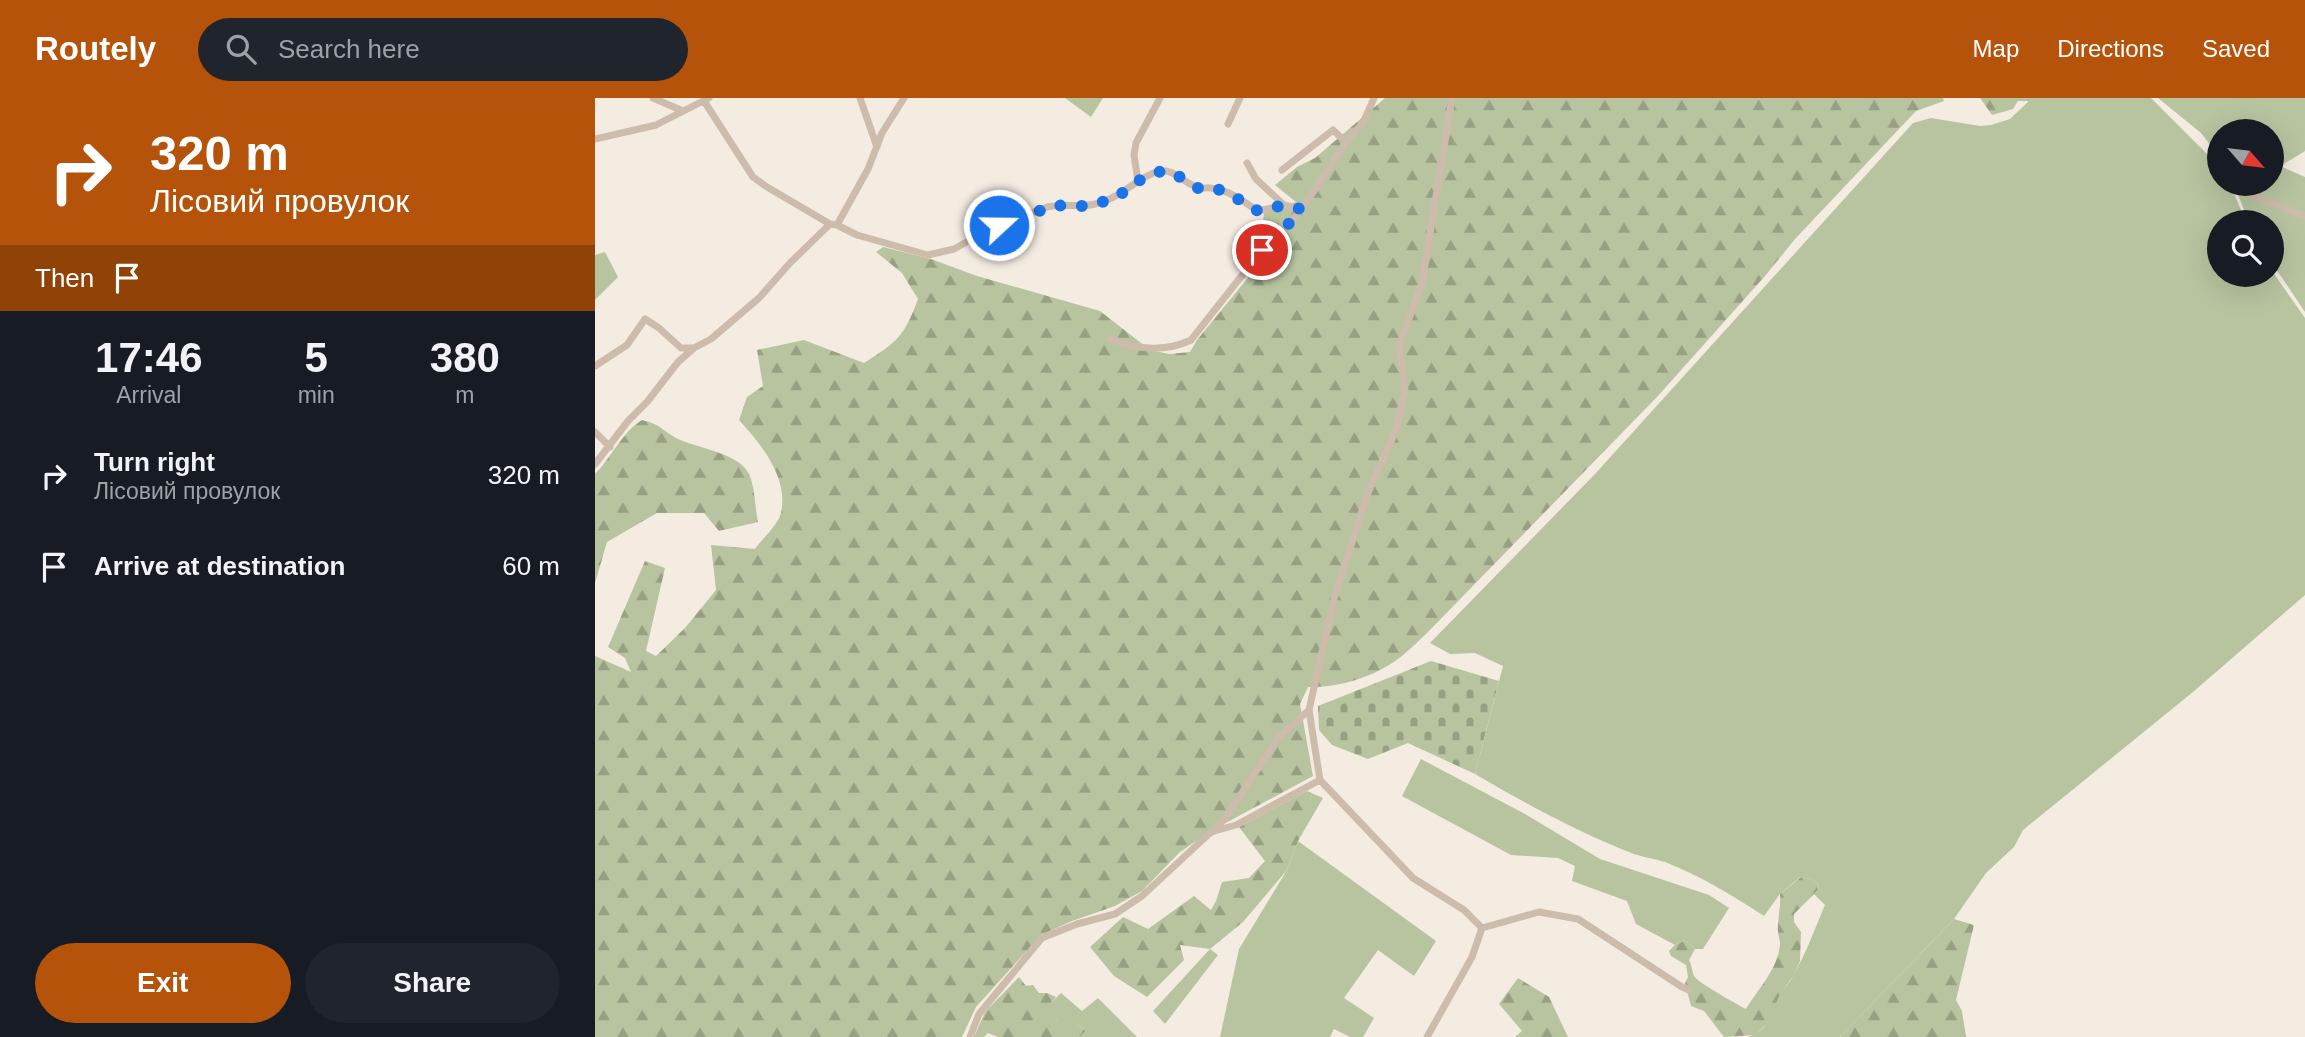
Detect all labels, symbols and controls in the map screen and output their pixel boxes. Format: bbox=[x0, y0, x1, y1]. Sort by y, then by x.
search box bbox=[198, 18, 688, 81]
text: Routely bbox=[35, 30, 156, 67]
icon: search bbox=[222, 30, 260, 68]
text: Search here bbox=[278, 34, 420, 64]
text: Map bbox=[1973, 35, 2019, 62]
text: Directions bbox=[2057, 35, 2164, 62]
text: Saved bbox=[2202, 35, 2270, 62]
north arrow bbox=[2207, 119, 2284, 196]
map controls bbox=[2207, 119, 2284, 287]
icon: right bbox=[35, 126, 126, 217]
text: 320 m bbox=[150, 126, 289, 180]
text: Лісовий провулок bbox=[150, 183, 409, 219]
position arrow bbox=[962, 188, 1036, 262]
button: search bbox=[2207, 210, 2284, 287]
pin bbox=[1232, 220, 1292, 280]
icon: arrive bbox=[1243, 231, 1281, 269]
icon: arrive bbox=[108, 259, 146, 297]
text: Then bbox=[35, 263, 94, 293]
text: 17:46 bbox=[95, 334, 203, 381]
text: 5 bbox=[304, 334, 328, 381]
text: 380 bbox=[430, 334, 500, 381]
text: Arrival bbox=[116, 382, 181, 408]
text: min bbox=[298, 382, 335, 408]
text: m bbox=[455, 382, 474, 408]
text: Turn right bbox=[94, 447, 215, 477]
icon: right bbox=[35, 457, 73, 495]
text: 320 m bbox=[488, 460, 560, 490]
text: Лісовий провулок bbox=[94, 478, 280, 504]
icon: arrive bbox=[35, 548, 73, 586]
text: Arrive at destination bbox=[94, 551, 345, 581]
text: 60 m bbox=[502, 551, 560, 581]
button: Exit bbox=[35, 943, 291, 1023]
button: Share bbox=[305, 943, 560, 1023]

